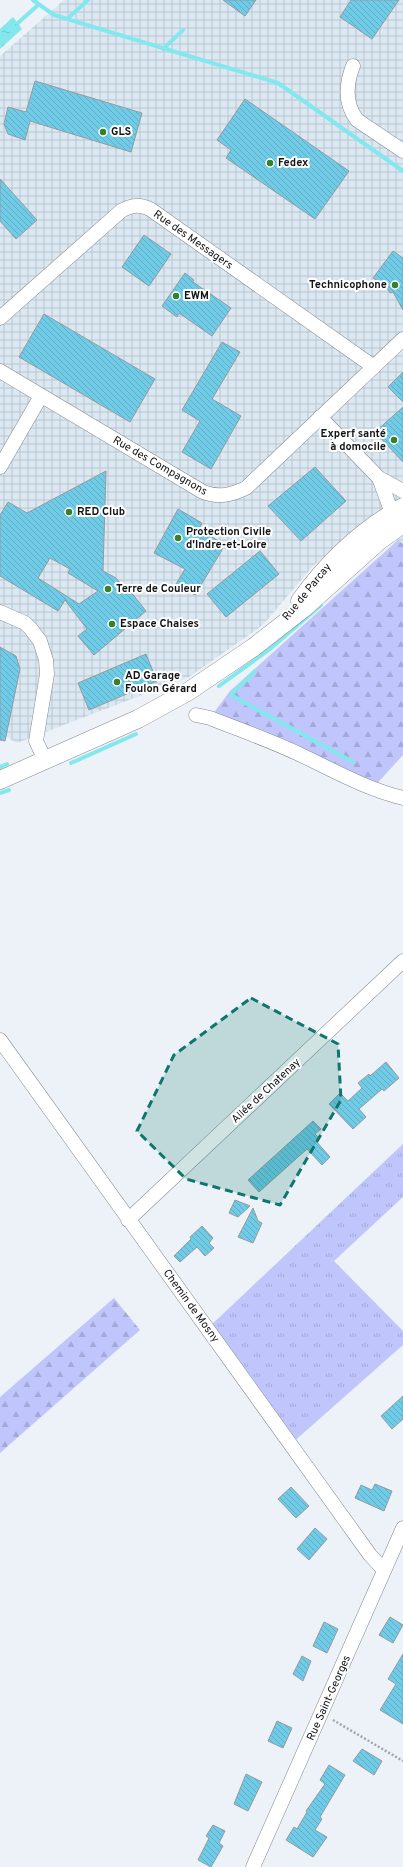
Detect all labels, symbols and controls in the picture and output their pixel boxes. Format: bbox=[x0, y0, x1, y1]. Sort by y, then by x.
place label: GLS bbox=[111, 125, 132, 139]
marker: GLS bbox=[98, 127, 108, 137]
place label: Fedex bbox=[278, 156, 309, 170]
marker: Fedex bbox=[265, 158, 275, 168]
street label: Rue des Messagers bbox=[151, 207, 235, 273]
place label: Technicophone bbox=[309, 278, 387, 292]
marker: Technicophone bbox=[390, 280, 400, 290]
place label: EWM bbox=[184, 289, 209, 303]
marker: EWM bbox=[171, 291, 181, 301]
place label: Experf santé à domocile bbox=[321, 427, 386, 454]
street label: Rue des Compagnons bbox=[110, 433, 210, 499]
marker: Experf santé à domocile bbox=[389, 435, 399, 445]
place label: RED Club bbox=[77, 505, 125, 519]
marker: RED Club bbox=[64, 507, 74, 517]
place label: Protection Civile d'Indre-et-Loire bbox=[186, 525, 271, 552]
marker: Protection Civile d'Indre-et-Loire bbox=[173, 533, 183, 543]
street label: Rue de Parcay bbox=[280, 560, 335, 624]
place label: Terre de Couleur bbox=[116, 582, 201, 596]
marker: Terre de Couleur bbox=[103, 584, 113, 594]
place label: Espace Chaises bbox=[120, 617, 199, 631]
marker: Espace Chaises bbox=[107, 619, 117, 629]
place label: AD Garage Foulon Gérard bbox=[125, 669, 197, 696]
marker: AD Garage Foulon Gérard bbox=[112, 677, 122, 687]
street label: Allée de Chatenay bbox=[229, 1055, 304, 1127]
street label: Chemin de Mosny bbox=[160, 1267, 222, 1346]
street label: Rue Saint-Georges bbox=[304, 1653, 354, 1743]

